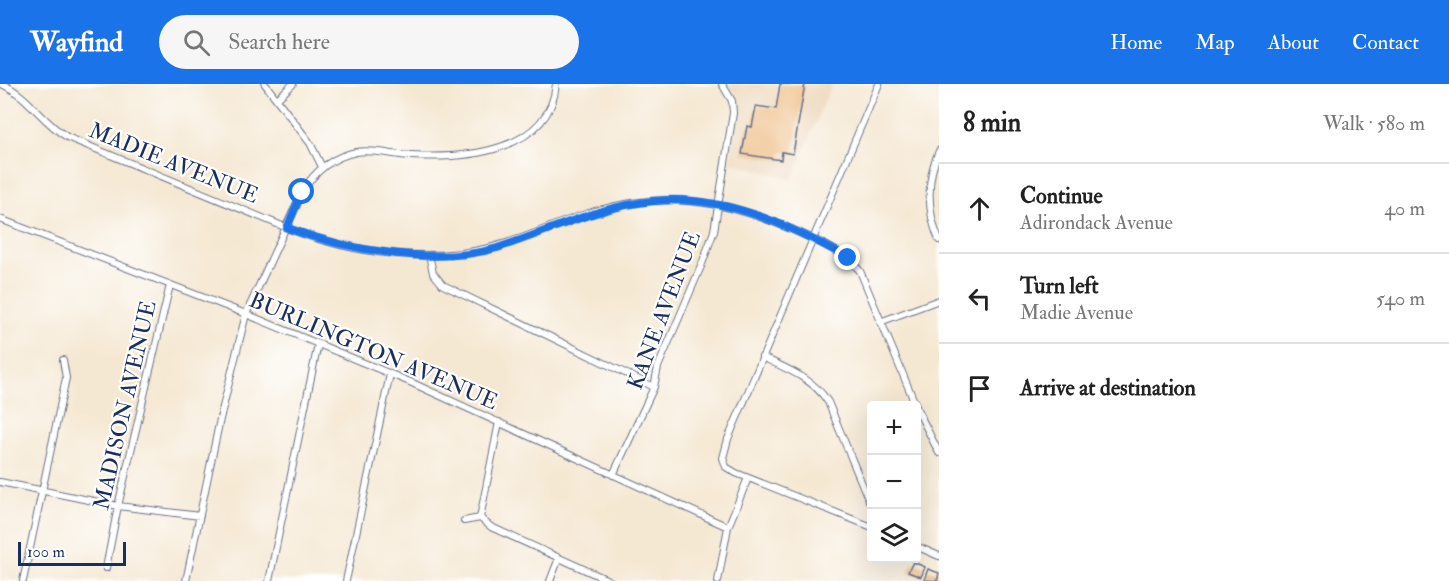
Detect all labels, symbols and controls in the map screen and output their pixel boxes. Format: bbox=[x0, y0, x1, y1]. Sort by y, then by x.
search box bbox=[159, 15, 579, 69]
text: Wayfind bbox=[30, 25, 123, 60]
icon: search bbox=[180, 26, 213, 59]
text: Search here bbox=[228, 28, 330, 56]
text: Home bbox=[1110, 29, 1162, 56]
text: Map bbox=[1195, 29, 1235, 56]
text: About bbox=[1268, 29, 1319, 56]
text: Contact bbox=[1352, 29, 1419, 56]
text: 8 min bbox=[963, 107, 1021, 139]
text: Walk · 580 m bbox=[1323, 111, 1425, 136]
street label: MADIE AVENUE bbox=[85, 116, 263, 210]
route start bbox=[288, 178, 314, 204]
text: Continue bbox=[1020, 182, 1103, 210]
icon: ahead bbox=[963, 192, 996, 225]
text: 40 m bbox=[1384, 196, 1425, 221]
text: Adirondack Avenue bbox=[1020, 210, 1173, 235]
street label: KANE AVENUE bbox=[621, 227, 707, 394]
route end bbox=[834, 244, 860, 270]
text: Turn left bbox=[1020, 272, 1099, 300]
icon: left bbox=[963, 282, 996, 315]
street label: BURLINGTON AVENUE bbox=[245, 286, 502, 416]
text: 540 m bbox=[1376, 286, 1425, 311]
street label: MADISON AVENUE bbox=[87, 298, 163, 513]
text: Madie Avenue bbox=[1020, 300, 1133, 325]
icon: arrive bbox=[963, 372, 996, 405]
text: Arrive at destination bbox=[1020, 374, 1196, 402]
map controls bbox=[867, 401, 921, 563]
button: + bbox=[867, 401, 921, 455]
button: − bbox=[867, 455, 921, 509]
button: layers bbox=[867, 509, 921, 563]
scale bar bbox=[18, 539, 126, 566]
text: 100 m bbox=[27, 542, 65, 562]

